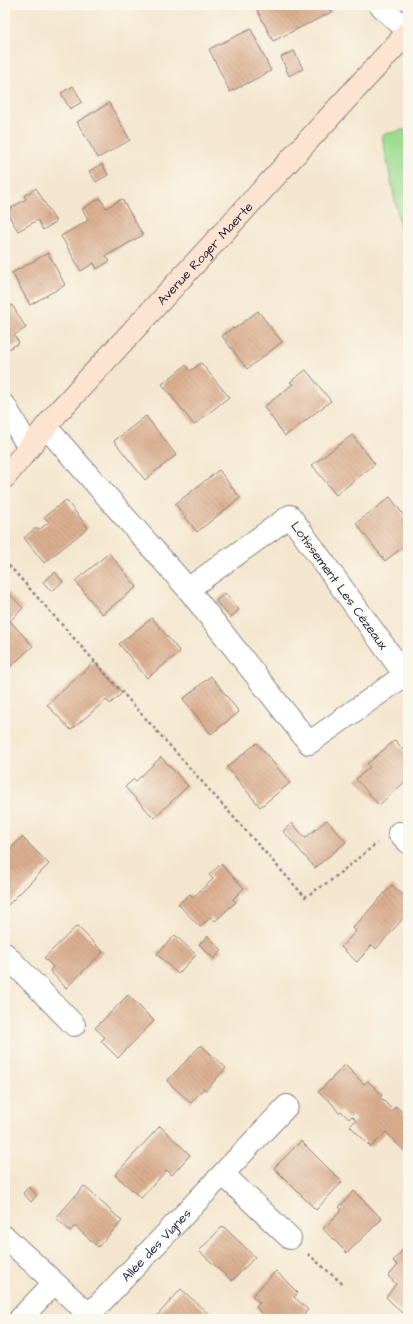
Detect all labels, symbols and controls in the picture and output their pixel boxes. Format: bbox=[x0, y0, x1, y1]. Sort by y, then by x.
street label: Avenue Roger Maerte bbox=[153, 198, 257, 309]
street label: Lotissement Les Cézeaux bbox=[286, 518, 392, 654]
street label: Allée des Vignes bbox=[118, 1205, 196, 1286]

